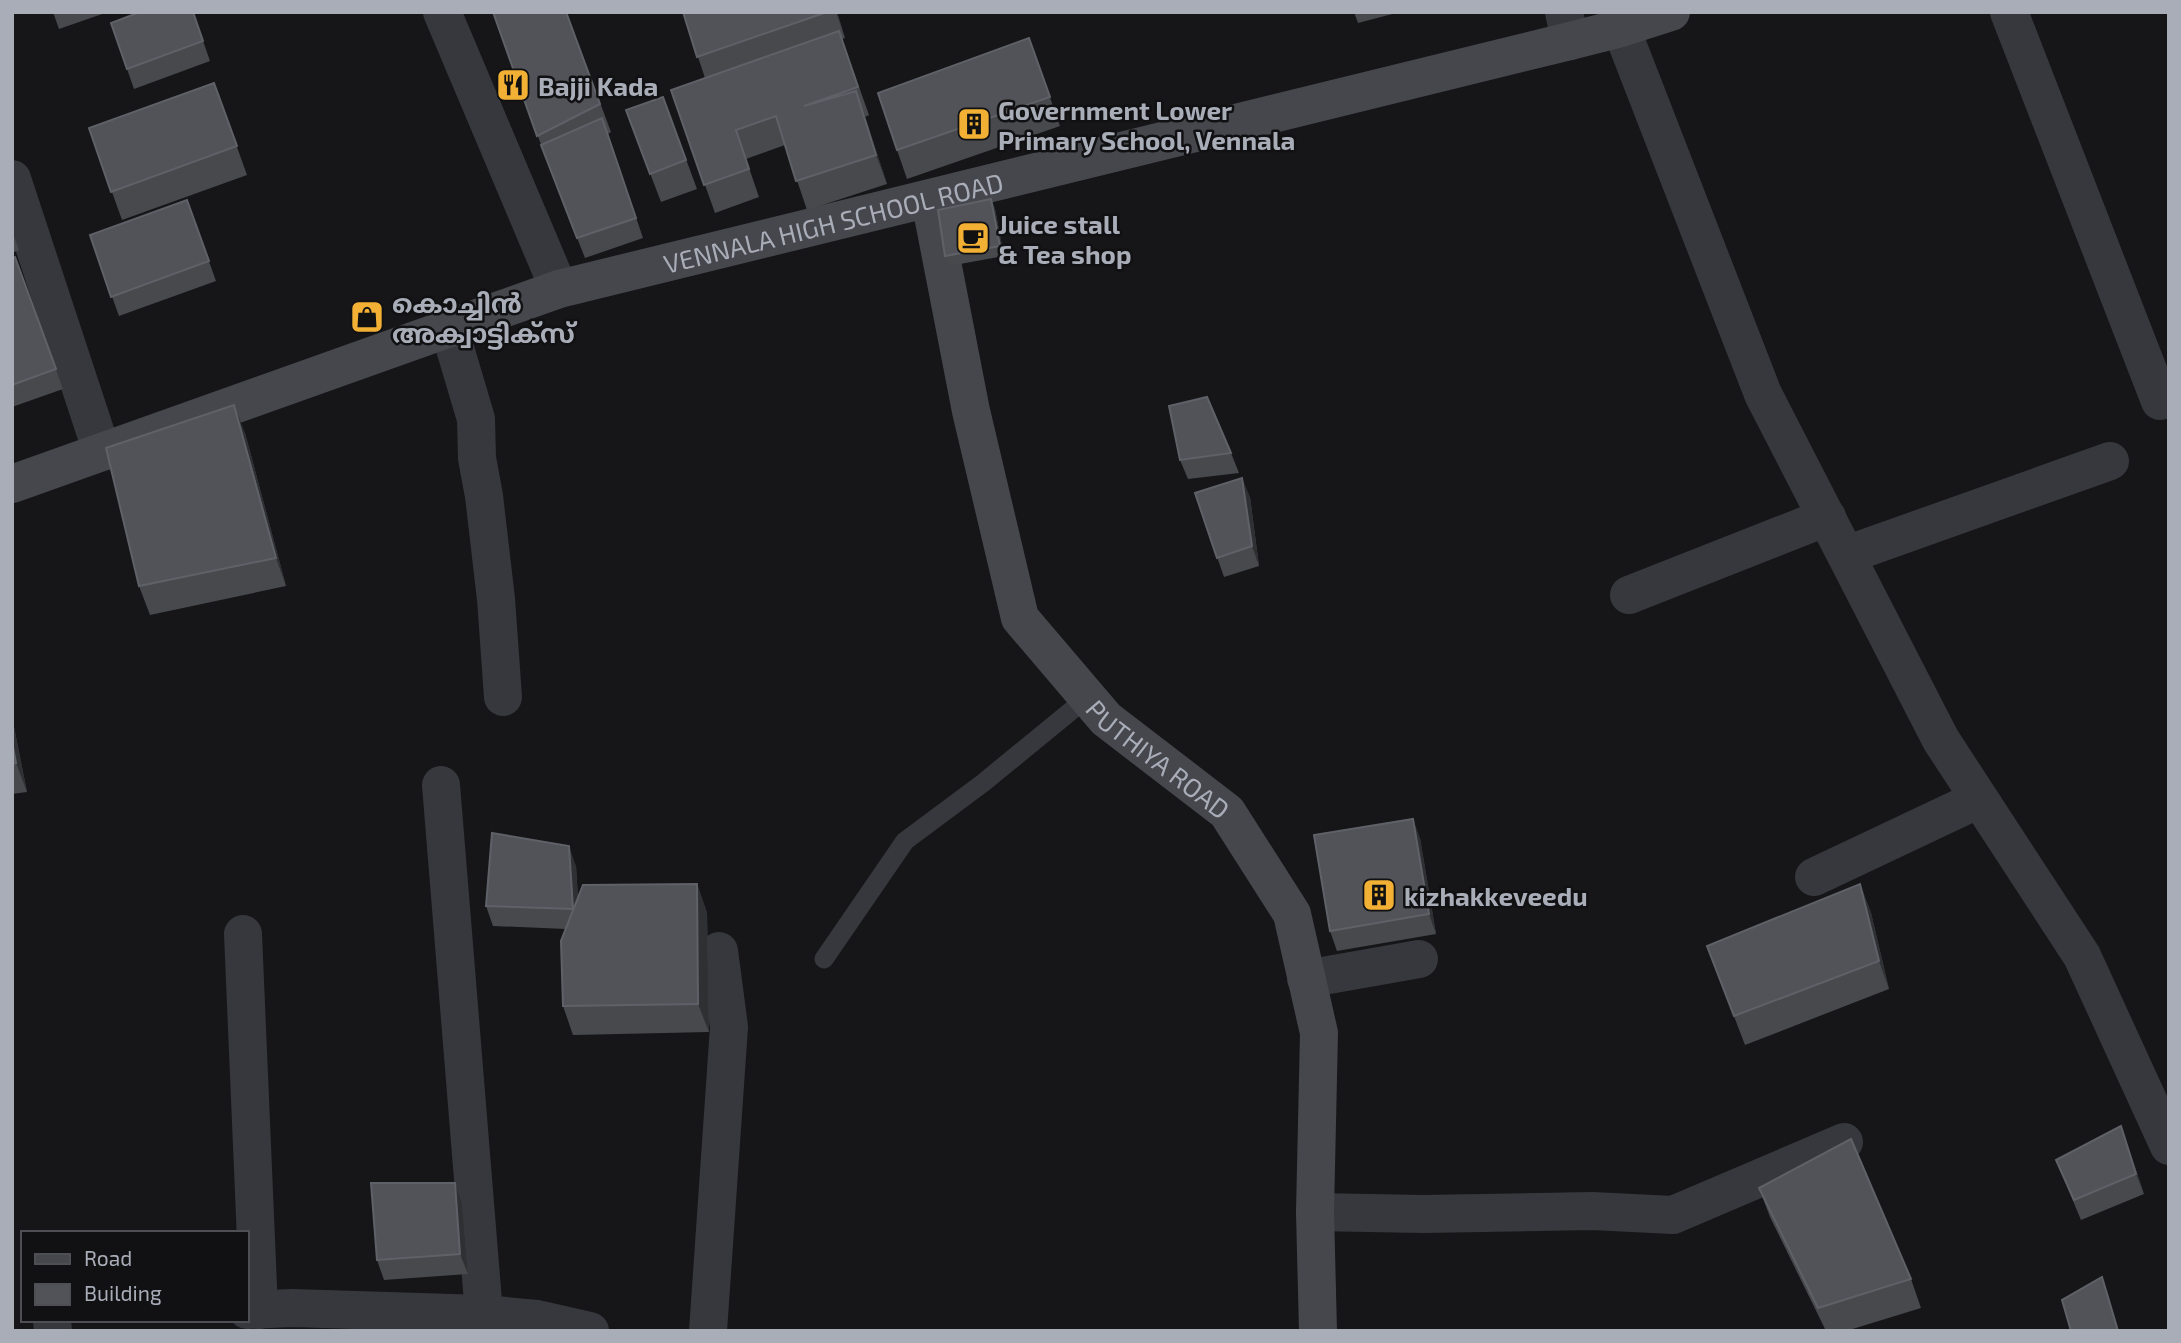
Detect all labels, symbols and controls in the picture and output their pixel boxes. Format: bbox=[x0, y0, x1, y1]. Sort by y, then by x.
restaurant icon: Bajji Kada bbox=[494, 66, 532, 104]
place label: Bajji Kada bbox=[538, 70, 658, 101]
place label: Government Lower Primary School, Vennala bbox=[998, 94, 1295, 156]
building icon: Government Lower Primary School, Vennala bbox=[955, 105, 993, 143]
street label: VENNALA HIGH SCHOOL ROAD bbox=[660, 165, 1006, 278]
place label: Juice stall & Tea shop bbox=[998, 208, 1131, 269]
cafe icon: Juice stall & Tea shop bbox=[954, 219, 992, 257]
place label: കൊച്ചിൻ അക്വാട്ടിക്സ് bbox=[392, 287, 578, 350]
shop icon: കൊച്ചിൻ അക്വാട്ടിക്സ് bbox=[348, 298, 386, 336]
street label: PUTHIYA ROAD bbox=[1081, 693, 1236, 824]
building icon: kizhakkeveedu bbox=[1360, 876, 1398, 914]
place label: kizhakkeveedu bbox=[1404, 880, 1588, 911]
legend bbox=[21, 1231, 248, 1322]
text: Road bbox=[84, 1245, 132, 1270]
text: Building bbox=[84, 1280, 162, 1305]

